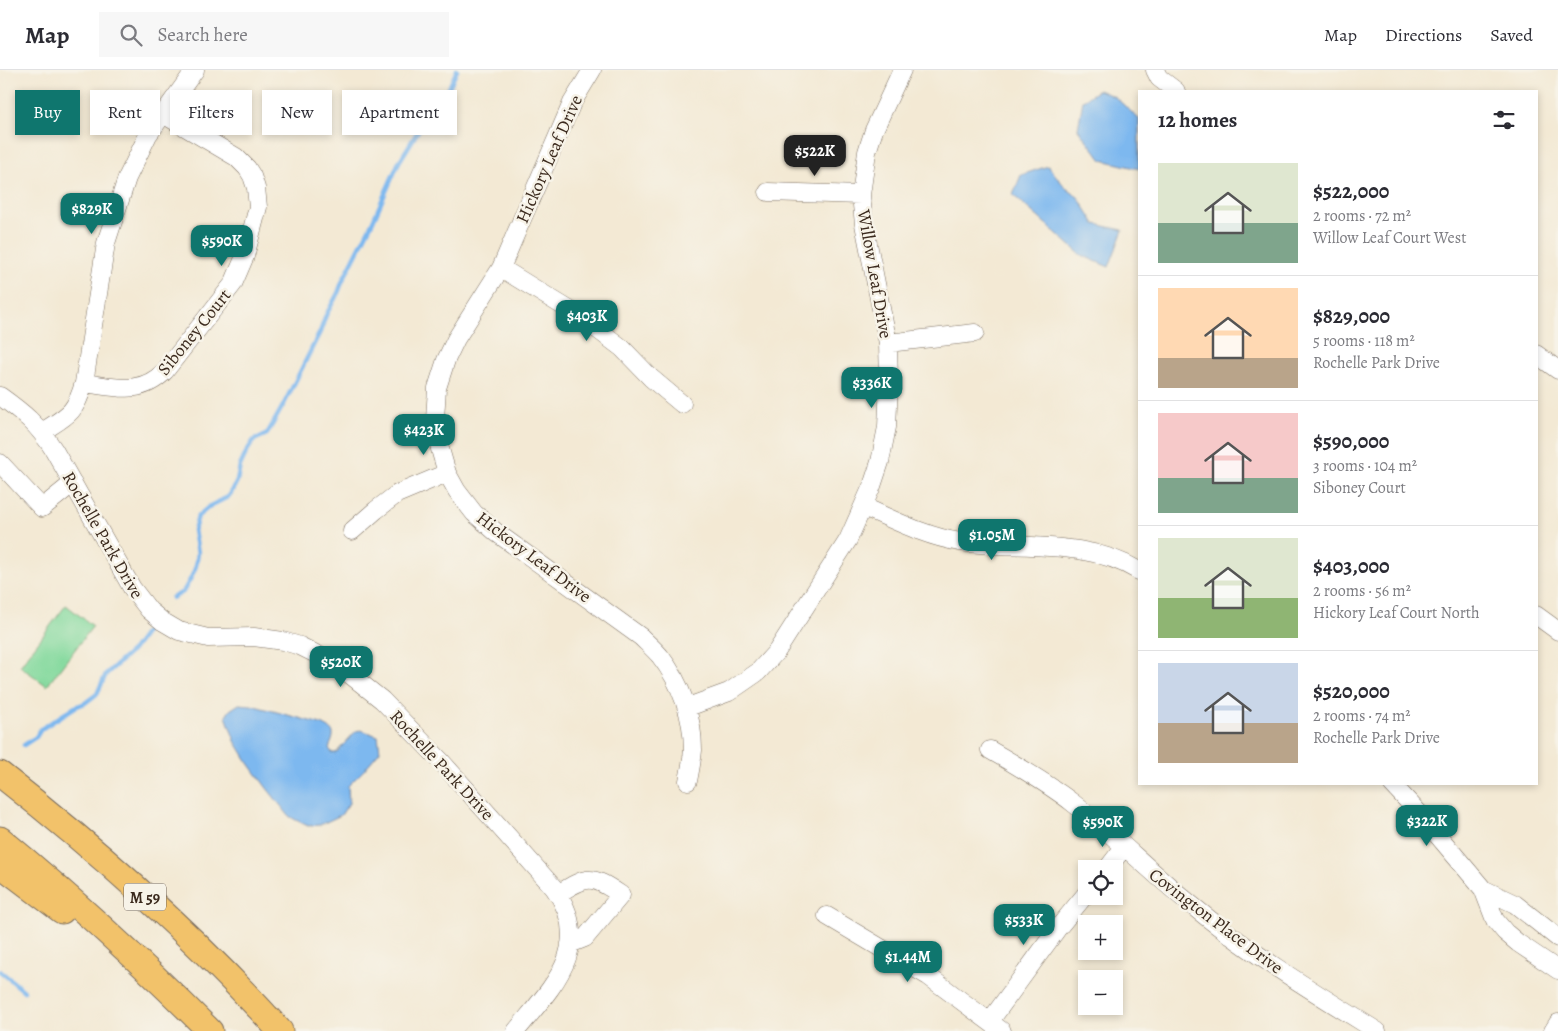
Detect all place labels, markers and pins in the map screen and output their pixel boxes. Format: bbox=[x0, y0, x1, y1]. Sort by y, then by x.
pin: $522K bbox=[780, 134, 850, 177]
pin: $829K bbox=[57, 192, 127, 235]
pin: $590K bbox=[187, 224, 257, 267]
pin: $403K bbox=[552, 300, 622, 342]
pin: $336K bbox=[837, 366, 907, 409]
pin: $423K bbox=[389, 414, 459, 456]
pin: $1.05M bbox=[951, 518, 1033, 561]
pin: $520K bbox=[306, 646, 376, 688]
pin: $322K bbox=[1392, 804, 1462, 847]
pin: $590K bbox=[1068, 806, 1138, 848]
pin: $533K bbox=[989, 904, 1059, 946]
pin: $1.44M bbox=[867, 940, 949, 983]

